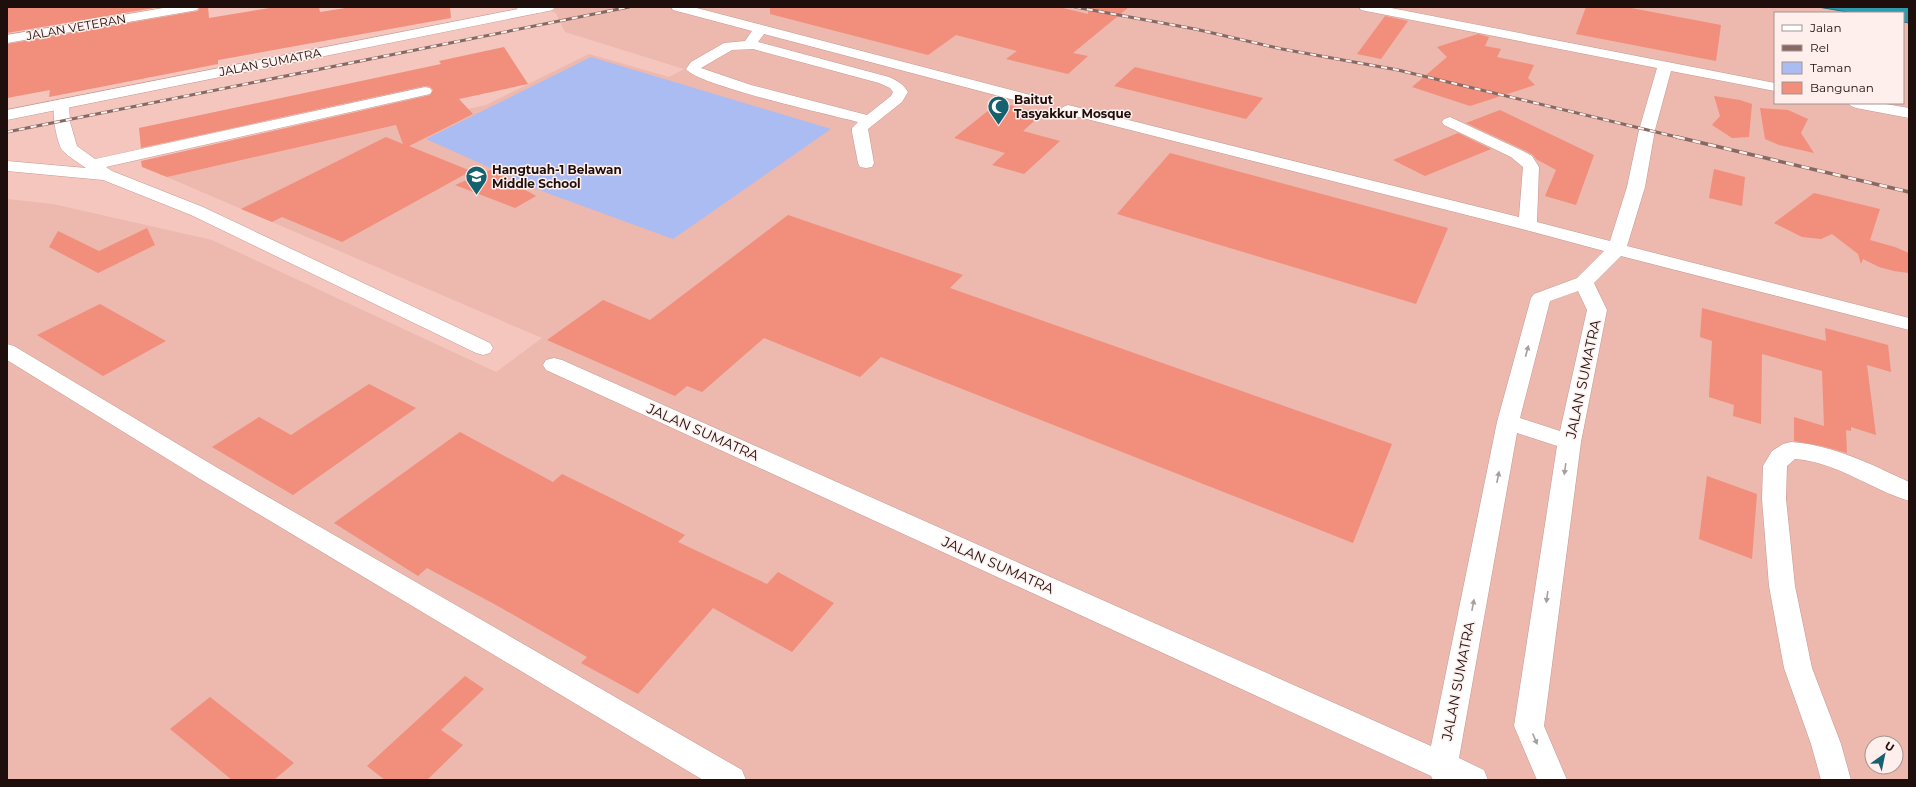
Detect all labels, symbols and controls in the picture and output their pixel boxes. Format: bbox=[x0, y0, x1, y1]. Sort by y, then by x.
street label: JALAN VETERAN bbox=[24, 11, 127, 43]
legend bbox=[1774, 12, 1904, 104]
text: Jalan bbox=[1809, 20, 1842, 35]
text: Rel bbox=[1810, 40, 1829, 55]
street label: JALAN SUMATRA bbox=[217, 45, 323, 79]
text: Taman bbox=[1810, 60, 1852, 75]
text: Bangunan bbox=[1810, 80, 1874, 95]
place label: Baitut Tasyakkur Mosque bbox=[1014, 92, 1132, 121]
mosque icon: Baitut Tasyakkur Mosque bbox=[986, 93, 1012, 126]
place label: Hangtuah-1 Belawan Middle School bbox=[492, 162, 622, 191]
school or university icon: Hangtuah-1 Belawan Middle School bbox=[464, 163, 490, 196]
street label: JALAN SUMATRA bbox=[1561, 317, 1605, 441]
one-way arrow bbox=[1524, 344, 1530, 356]
street label: JALAN SUMATRA bbox=[643, 399, 763, 465]
one-way arrow bbox=[1562, 463, 1568, 475]
one-way arrow bbox=[1495, 471, 1501, 483]
street label: JALAN SUMATRA bbox=[938, 532, 1058, 598]
one-way arrow bbox=[1544, 591, 1550, 603]
one-way arrow bbox=[1470, 599, 1476, 611]
street label: JALAN SUMATRA bbox=[1437, 619, 1479, 743]
one-way arrow bbox=[1532, 734, 1538, 746]
north arrow bbox=[1864, 735, 1904, 775]
text: U bbox=[1882, 738, 1897, 755]

